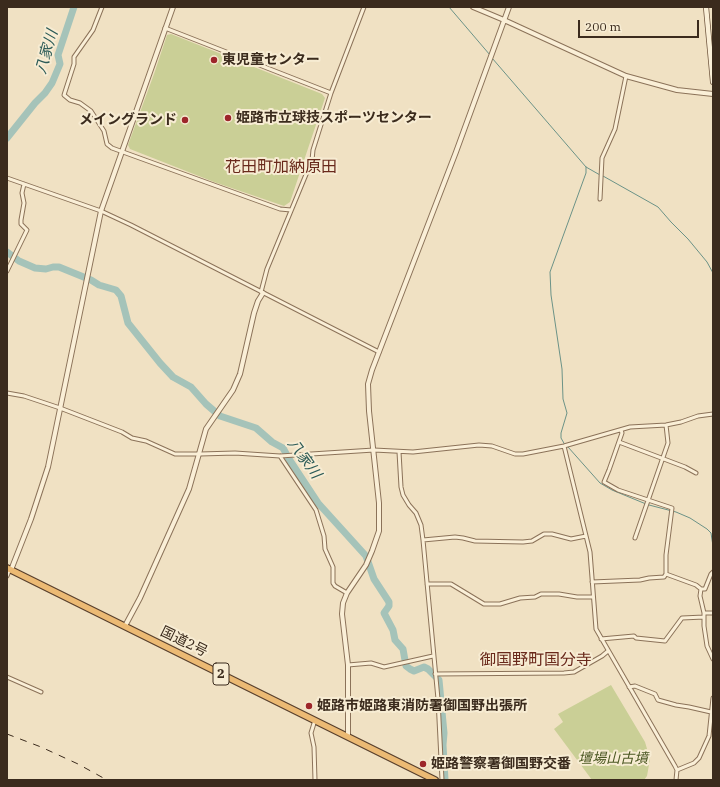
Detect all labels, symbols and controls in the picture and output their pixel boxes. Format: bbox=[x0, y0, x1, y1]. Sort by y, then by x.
scale bar bbox=[580, 12, 701, 38]
text: 200 m bbox=[585, 19, 621, 34]
water label: 八家川 bbox=[32, 28, 62, 76]
place label: 東児童センター bbox=[222, 52, 320, 68]
marker: 東児童センター bbox=[209, 55, 219, 65]
place label: 姫路市立球技スポーツセンター bbox=[236, 110, 432, 126]
place label: メイングランド bbox=[79, 112, 177, 128]
marker: 姫路市立球技スポーツセンター bbox=[223, 113, 233, 123]
marker: メイングランド bbox=[180, 115, 190, 125]
district label: 花田町加納原田 bbox=[225, 157, 337, 177]
water label: 八家川 bbox=[283, 436, 325, 482]
street label: 国道2号 bbox=[158, 623, 210, 661]
district label: 御国野町国分寺 bbox=[480, 650, 592, 670]
road number: 2 bbox=[213, 663, 229, 685]
place label: 姫路市姫路東消防署御国野出張所 bbox=[317, 698, 527, 714]
marker: 姫路市姫路東消防署御国野出張所 bbox=[304, 701, 314, 711]
park label: 壇場山古墳 bbox=[578, 751, 648, 767]
place label: 姫路警察署御国野交番 bbox=[431, 756, 571, 772]
marker: 姫路警察署御国野交番 bbox=[418, 759, 428, 769]

